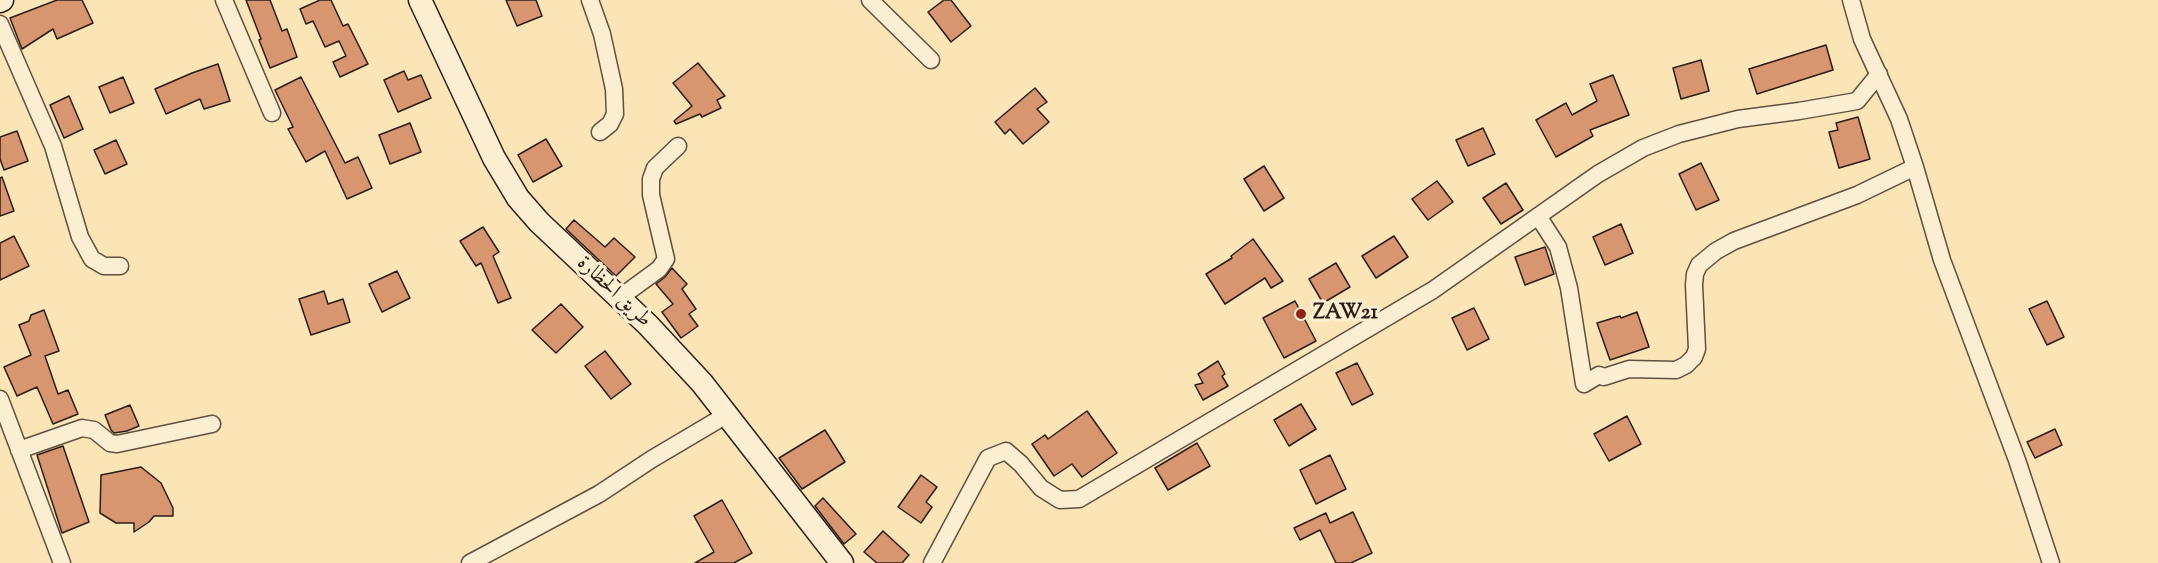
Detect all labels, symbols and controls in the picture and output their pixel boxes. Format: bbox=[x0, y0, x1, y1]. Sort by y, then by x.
street label: طريق الحظارة bbox=[570, 252, 656, 334]
place label: ZAW21 bbox=[1313, 301, 1378, 327]
marker: ZAW21 bbox=[1294, 307, 1308, 321]

